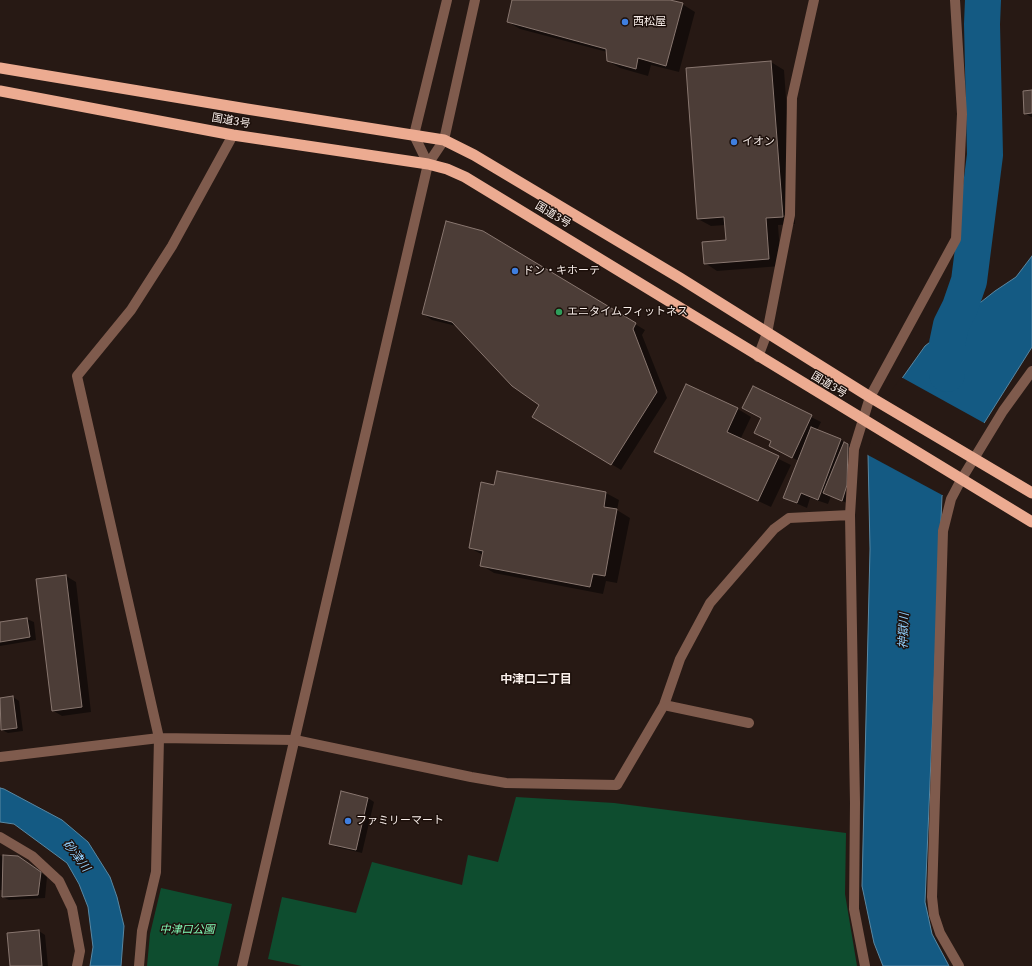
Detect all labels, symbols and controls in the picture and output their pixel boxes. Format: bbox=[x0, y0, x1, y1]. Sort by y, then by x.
place label: 西松屋 bbox=[633, 15, 666, 29]
marker: 西松屋 bbox=[620, 17, 630, 27]
street label: 国道3号 bbox=[211, 111, 251, 131]
place label: イオン bbox=[742, 135, 775, 149]
marker: イオン bbox=[729, 137, 739, 147]
street label: 国道3号 bbox=[533, 199, 573, 231]
place label: ドン・キホーテ bbox=[523, 264, 600, 278]
marker: ドン・キホーテ bbox=[510, 266, 520, 276]
place label: エニタイムフィットネス bbox=[567, 305, 688, 319]
marker: エニタイムフィットネス bbox=[554, 307, 564, 317]
street label: 国道3号 bbox=[809, 369, 849, 401]
water label: 神獄川 bbox=[896, 613, 912, 649]
district label: 中津口二丁目 bbox=[500, 673, 572, 687]
place label: ファミリーマート bbox=[356, 814, 444, 828]
marker: ファミリーマート bbox=[343, 816, 353, 826]
water label: 砂津川 bbox=[59, 837, 93, 875]
park label: 中津口公園 bbox=[160, 923, 214, 937]

